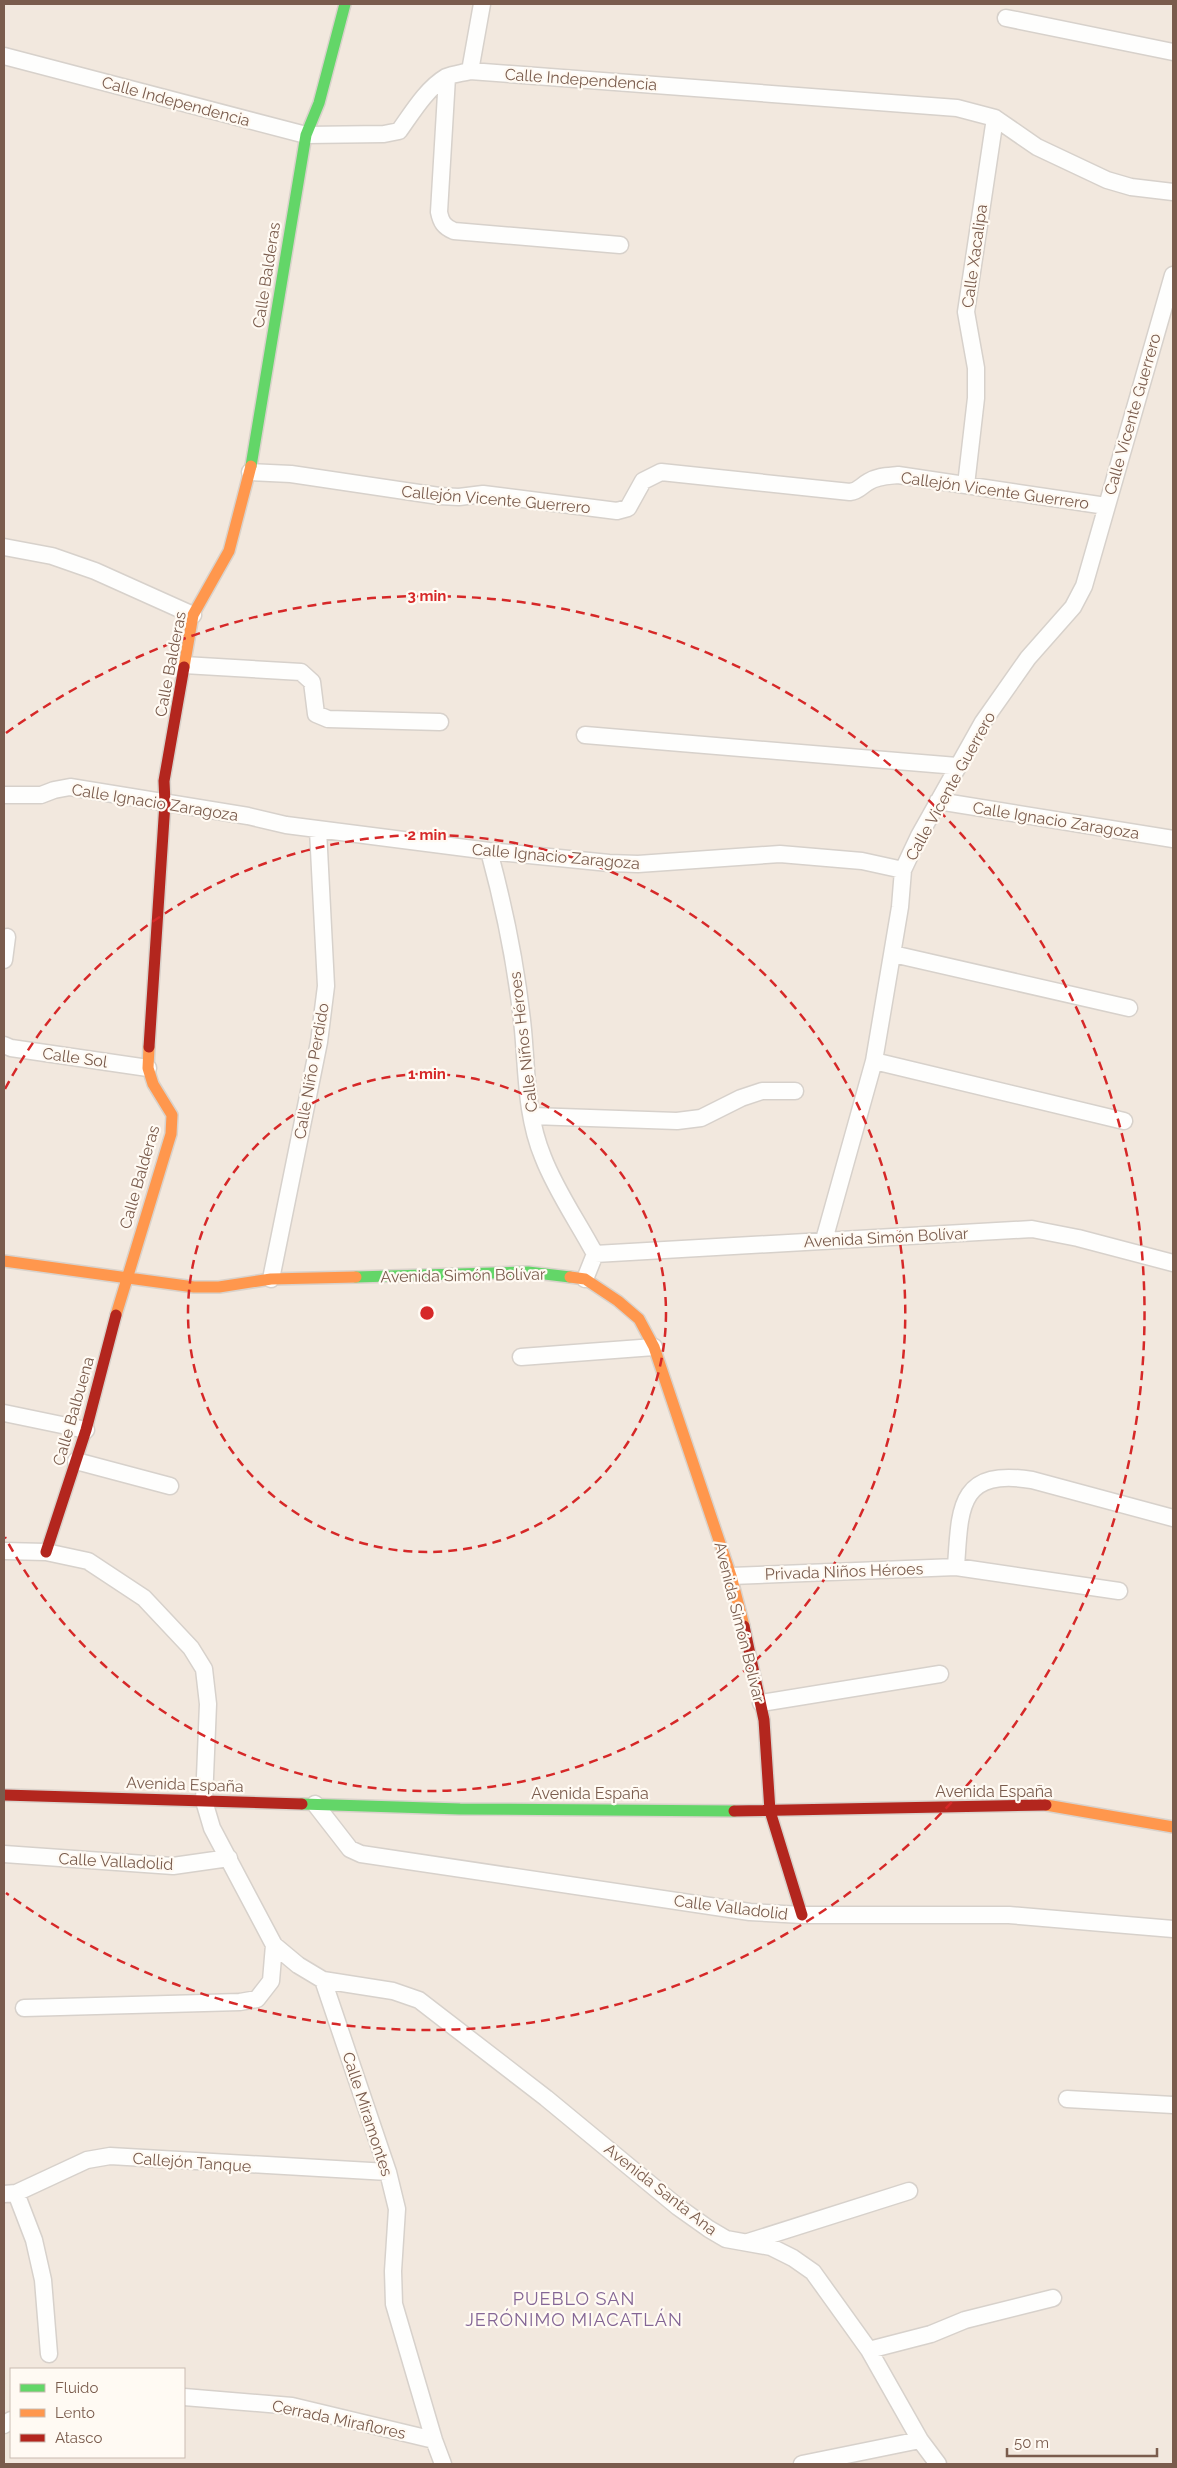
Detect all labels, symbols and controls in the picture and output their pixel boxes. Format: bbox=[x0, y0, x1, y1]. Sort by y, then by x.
street label: Calle Independencia bbox=[504, 65, 658, 94]
street label: Calle Independencia bbox=[100, 73, 252, 130]
street label: Calle Xacalipa bbox=[958, 203, 991, 309]
street label: Calle Balderas bbox=[249, 220, 284, 329]
street label: Calle Vicente Guerrero bbox=[1100, 331, 1165, 497]
street label: Callejón Vicente Guerrero bbox=[900, 468, 1090, 513]
street label: Callejón Vicente Guerrero bbox=[401, 482, 591, 517]
text: 3 min bbox=[408, 587, 446, 605]
street label: Calle Balderas bbox=[151, 610, 190, 718]
street label: Calle Vicente Guerrero bbox=[902, 708, 999, 864]
street label: Calle Ignacio Zaragoza bbox=[70, 780, 240, 825]
street label: Calle Ignacio Zaragoza bbox=[971, 798, 1141, 843]
text: 2 min bbox=[408, 826, 446, 844]
street label: Calle Ignacio Zaragoza bbox=[471, 840, 641, 873]
street label: Calle Niños Héroes bbox=[505, 970, 542, 1113]
street label: Calle Niño Perdido bbox=[290, 1001, 333, 1141]
street label: Calle Sol bbox=[41, 1044, 109, 1072]
text: 1 min bbox=[408, 1065, 446, 1083]
street label: Calle Balderas bbox=[116, 1123, 163, 1231]
street label: Avenida Simón Bolívar bbox=[803, 1224, 969, 1251]
street label: Avenida Simón Bolívar bbox=[380, 1265, 546, 1286]
centre of rings bbox=[418, 1304, 436, 1322]
street label: Calle Balbuena bbox=[49, 1354, 98, 1468]
street label: Avenida Simón Bolívar bbox=[710, 1540, 769, 1705]
street label: Privada Niños Héroes bbox=[765, 1559, 924, 1584]
street label: Avenida España bbox=[126, 1773, 244, 1796]
street label: Avenida España bbox=[935, 1782, 1053, 1801]
street label: Avenida España bbox=[531, 1784, 649, 1803]
street label: Calle Valladolid bbox=[58, 1849, 174, 1874]
street label: Calle Valladolid bbox=[673, 1891, 789, 1924]
street label: Calle Miramontes bbox=[338, 2050, 397, 2179]
street label: Avenida Santa Ana bbox=[601, 2140, 721, 2239]
street label: Callejón Tanque bbox=[132, 2149, 252, 2176]
district label: PUEBLO SAN JERÓNIMO MIACATLÁN bbox=[465, 2288, 683, 2330]
legend bbox=[10, 2368, 185, 2458]
text: Fluido bbox=[55, 2379, 98, 2397]
street label: Cerrada Miraflores bbox=[270, 2396, 408, 2443]
text: Lento bbox=[55, 2404, 95, 2422]
scale bar bbox=[1007, 2426, 1157, 2458]
text: Atasco bbox=[55, 2429, 102, 2447]
text: 50 m bbox=[1014, 2434, 1049, 2452]

